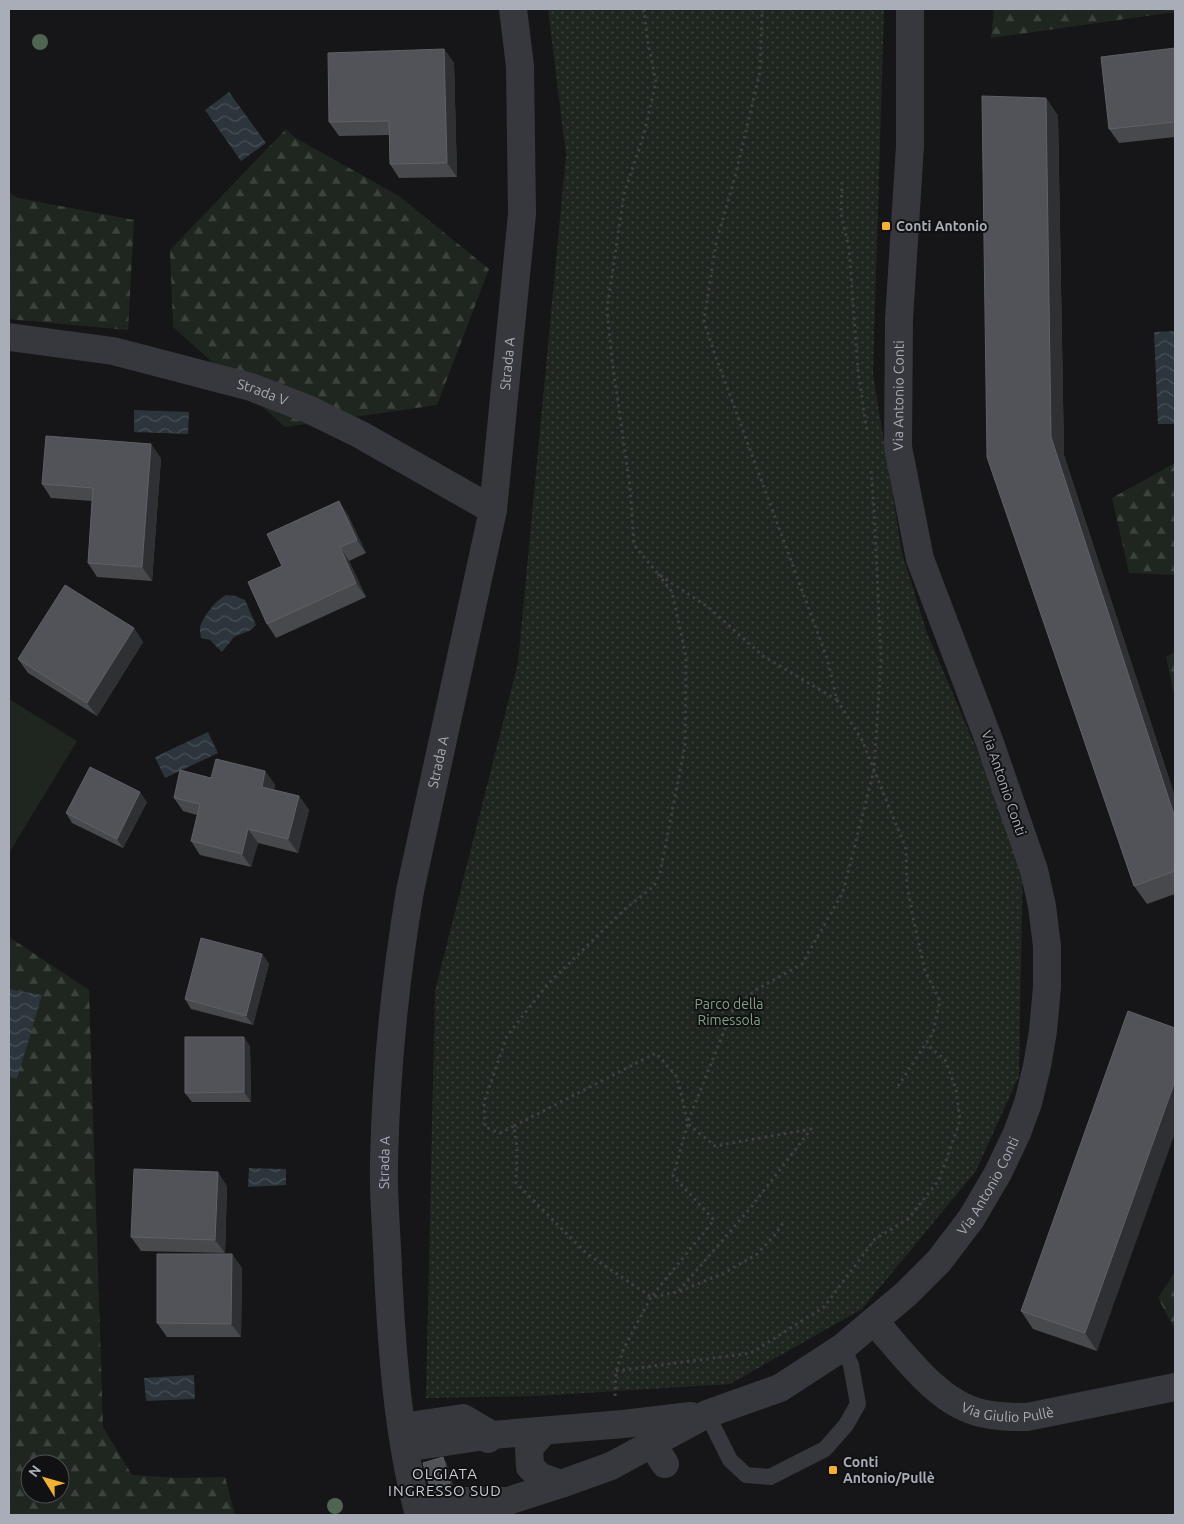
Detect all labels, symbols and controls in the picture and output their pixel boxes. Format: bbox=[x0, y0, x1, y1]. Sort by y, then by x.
place label: Conti Antonio bbox=[896, 218, 987, 234]
marker: Conti Antonio bbox=[880, 220, 892, 232]
street label: Strada A bbox=[497, 336, 518, 391]
street label: Via Antonio Conti bbox=[890, 340, 907, 451]
street label: Strada V bbox=[235, 376, 290, 409]
street label: Via Antonio Conti bbox=[978, 728, 1030, 838]
street label: Strada A bbox=[425, 734, 452, 790]
park label: Parco della Rimessola bbox=[694, 996, 764, 1028]
street label: Via Antonio Conti bbox=[954, 1134, 1022, 1238]
street label: Strada A bbox=[376, 1136, 393, 1189]
street label: Via Giulio Pullè bbox=[959, 1399, 1055, 1425]
north arrow bbox=[20, 1454, 70, 1504]
place label: Conti Antonio/Pullè bbox=[843, 1454, 935, 1486]
text: N bbox=[25, 1462, 44, 1480]
marker: Conti Antonio/Pullè bbox=[827, 1464, 839, 1476]
district label: OLGIATA INGRESSO SUD bbox=[388, 1465, 502, 1499]

